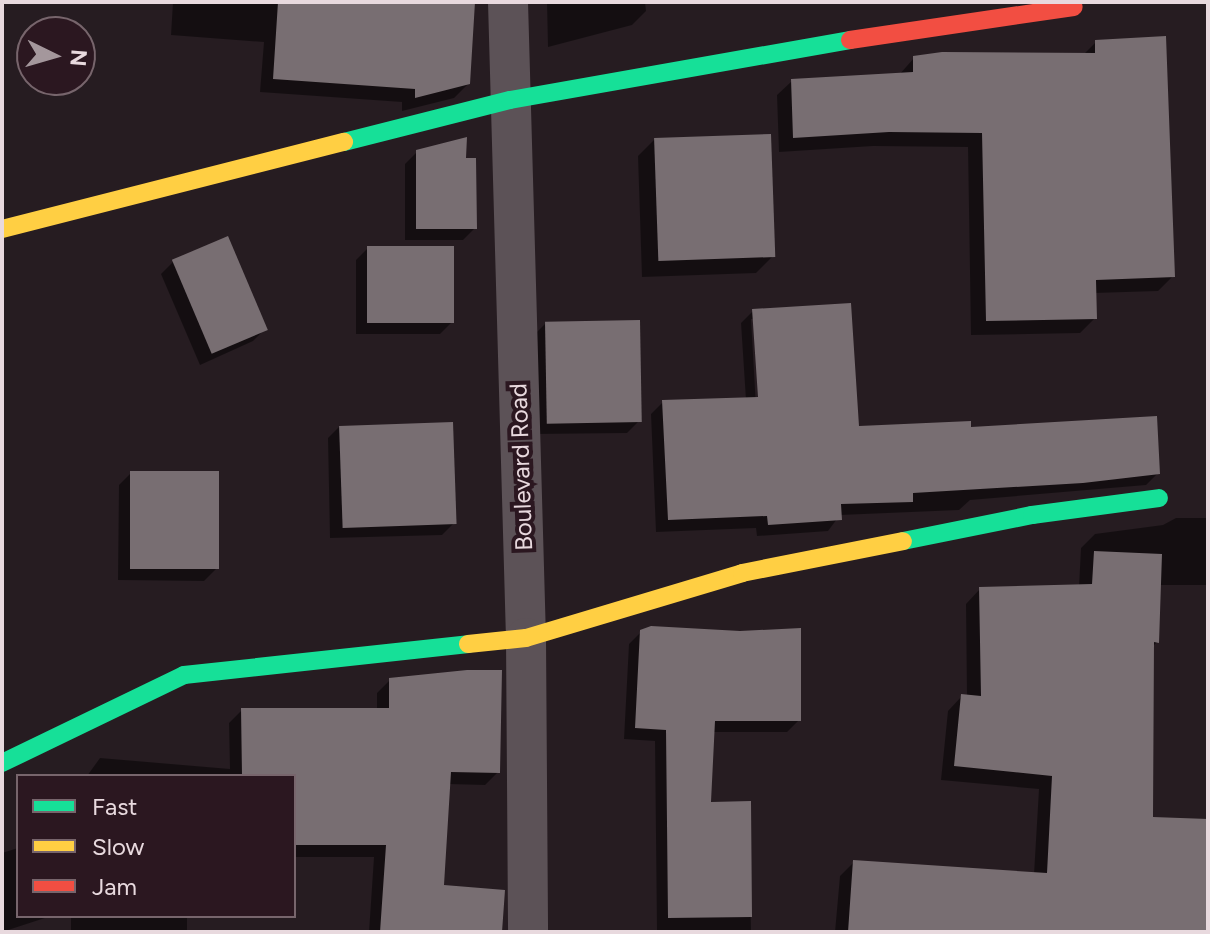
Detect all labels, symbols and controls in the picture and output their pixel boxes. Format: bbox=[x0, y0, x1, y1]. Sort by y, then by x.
north arrow bbox=[16, 16, 96, 96]
text: N bbox=[64, 48, 93, 68]
street label: Boulevard Road bbox=[504, 383, 538, 551]
legend bbox=[16, 774, 296, 918]
text: Fast bbox=[92, 792, 137, 821]
text: Slow bbox=[92, 832, 144, 861]
text: Jam bbox=[92, 872, 137, 901]

